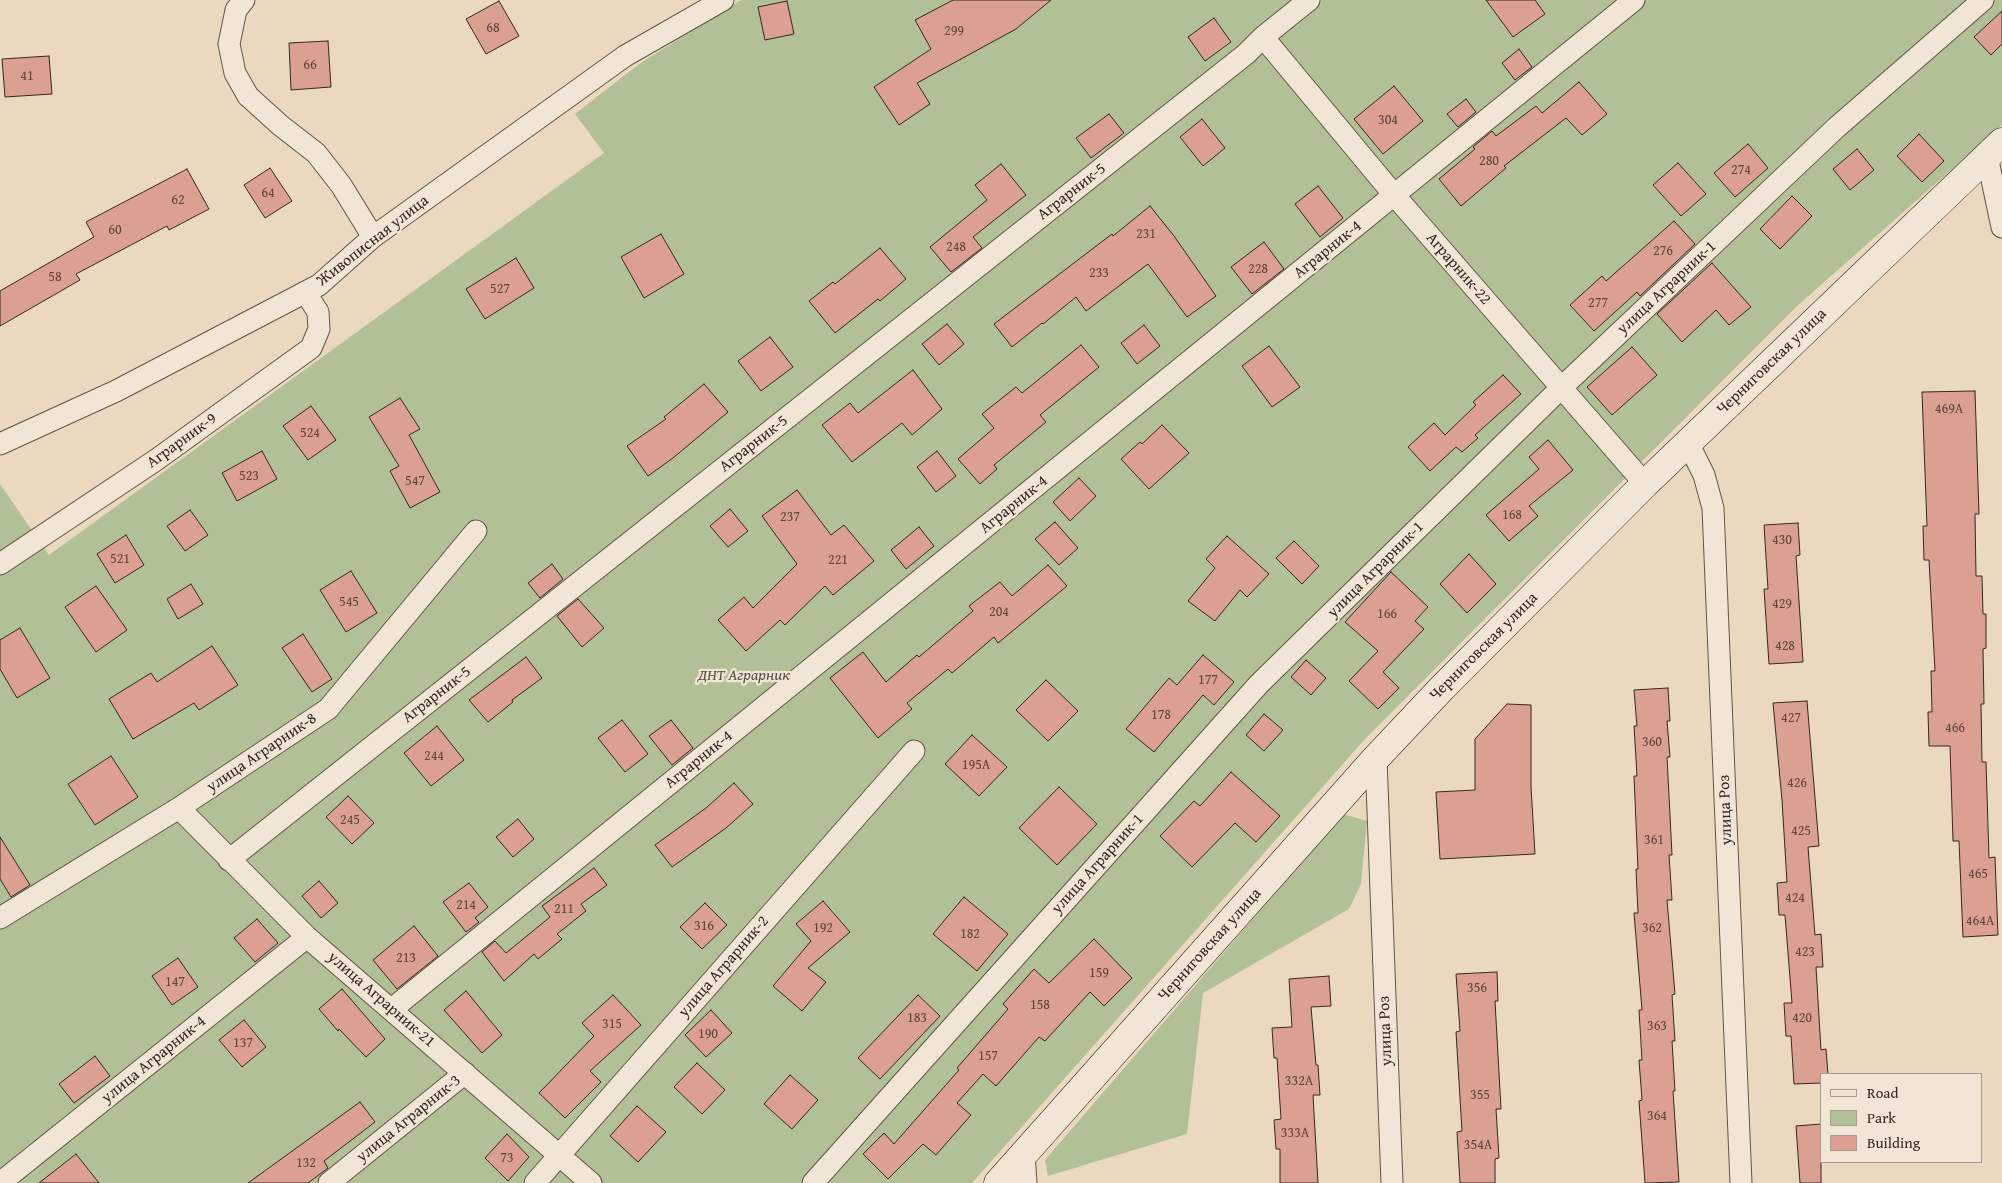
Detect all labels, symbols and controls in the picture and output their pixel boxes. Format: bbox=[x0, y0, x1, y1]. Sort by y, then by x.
house number: 68 bbox=[486, 20, 500, 36]
house number: 299 bbox=[944, 23, 964, 39]
house number: 66 bbox=[303, 57, 317, 73]
house number: 41 bbox=[20, 68, 34, 84]
house number: 304 bbox=[1378, 112, 1398, 128]
house number: 280 bbox=[1479, 153, 1499, 169]
street label: Аграрник-5 bbox=[1034, 159, 1110, 225]
house number: 274 bbox=[1731, 162, 1751, 178]
house number: 64 bbox=[261, 185, 275, 201]
street label: Живописная улица bbox=[313, 191, 433, 291]
house number: 62 bbox=[171, 192, 185, 208]
street label: Аграрник-4 bbox=[1290, 217, 1366, 283]
house number: 60 bbox=[108, 222, 122, 238]
house number: 231 bbox=[1136, 226, 1156, 242]
street label: Аграрник-22 bbox=[1421, 229, 1495, 309]
street label: улица Аграрник-1 bbox=[1613, 237, 1721, 339]
house number: 248 bbox=[946, 239, 966, 255]
house number: 276 bbox=[1653, 243, 1673, 259]
house number: 228 bbox=[1248, 261, 1268, 277]
house number: 233 bbox=[1089, 265, 1109, 281]
house number: 58 bbox=[48, 269, 62, 285]
house number: 527 bbox=[490, 281, 510, 297]
house number: 277 bbox=[1588, 295, 1608, 311]
street label: Черниговская улица bbox=[1713, 305, 1831, 419]
house number: 469А bbox=[1935, 401, 1963, 417]
street label: Аграрник-9 bbox=[143, 409, 221, 473]
street label: Аграрник-5 bbox=[716, 411, 792, 477]
house number: 524 bbox=[300, 425, 320, 441]
house number: 523 bbox=[239, 468, 259, 484]
street label: Аграрник-4 bbox=[976, 472, 1052, 538]
house number: 547 bbox=[405, 473, 425, 489]
house number: 168 bbox=[1502, 507, 1522, 523]
house number: 237 bbox=[780, 509, 800, 525]
street label: улица Аграрник-1 bbox=[1324, 518, 1428, 622]
house number: 430 bbox=[1772, 532, 1792, 548]
house number: 521 bbox=[110, 551, 130, 567]
house number: 221 bbox=[828, 552, 848, 568]
street label: Черниговская улица bbox=[1426, 589, 1542, 705]
house number: 545 bbox=[339, 594, 359, 610]
house number: 429 bbox=[1772, 596, 1792, 612]
house number: 204 bbox=[989, 604, 1009, 620]
house number: 166 bbox=[1377, 606, 1397, 622]
house number: 428 bbox=[1775, 638, 1795, 654]
street label: Аграрник-5 bbox=[399, 662, 475, 728]
park label: ДНТ Аграрник bbox=[698, 666, 790, 686]
house number: 177 bbox=[1198, 672, 1218, 688]
house number: 178 bbox=[1151, 707, 1171, 723]
street label: улица Аграрник-8 bbox=[203, 709, 321, 797]
house number: 427 bbox=[1781, 710, 1801, 726]
house number: 466 bbox=[1945, 720, 1965, 736]
street label: Аграрник-4 bbox=[661, 727, 737, 793]
house number: 360 bbox=[1642, 734, 1662, 750]
house number: 244 bbox=[424, 748, 444, 764]
house number: 195А bbox=[962, 757, 990, 773]
street label: улица Роз bbox=[1715, 774, 1737, 846]
house number: 426 bbox=[1787, 775, 1807, 791]
street label: улица Аграрник-1 bbox=[1048, 810, 1148, 918]
house number: 245 bbox=[340, 812, 360, 828]
house number: 425 bbox=[1791, 823, 1811, 839]
house number: 361 bbox=[1644, 832, 1664, 848]
house number: 465 bbox=[1968, 866, 1988, 882]
street label: Черниговская улица bbox=[1154, 885, 1266, 1005]
house number: 424 bbox=[1785, 890, 1805, 906]
house number: 214 bbox=[456, 897, 476, 913]
house number: 211 bbox=[554, 901, 574, 917]
street label: улица Аграрник-2 bbox=[675, 912, 773, 1022]
house number: 464А bbox=[1966, 913, 1994, 929]
house number: 316 bbox=[694, 918, 714, 934]
house number: 192 bbox=[813, 920, 833, 936]
house number: 362 bbox=[1642, 920, 1662, 936]
house number: 182 bbox=[960, 926, 980, 942]
house number: 423 bbox=[1795, 944, 1815, 960]
street label: улица Аграрник-21 bbox=[323, 948, 439, 1052]
house number: 213 bbox=[396, 950, 416, 966]
house number: 159 bbox=[1089, 965, 1109, 981]
house number: 147 bbox=[165, 974, 185, 990]
house number: 356 bbox=[1467, 980, 1487, 996]
street label: улица Роз bbox=[1375, 995, 1397, 1067]
house number: 158 bbox=[1030, 997, 1050, 1013]
house number: 183 bbox=[907, 1010, 927, 1026]
house number: 420 bbox=[1792, 1010, 1812, 1026]
street label: улица Аграрник-4 bbox=[98, 1012, 210, 1108]
house number: 315 bbox=[602, 1016, 622, 1032]
house number: 363 bbox=[1647, 1018, 1667, 1034]
house number: 190 bbox=[698, 1026, 718, 1042]
house number: 137 bbox=[233, 1035, 253, 1051]
house number: 157 bbox=[978, 1048, 998, 1064]
street label: улица Аграрник-3 bbox=[353, 1071, 465, 1167]
house number: 332А bbox=[1285, 1073, 1313, 1089]
legend bbox=[1820, 1073, 1982, 1163]
text: Road bbox=[1867, 1082, 1898, 1103]
house number: 355 bbox=[1470, 1087, 1490, 1103]
text: Park bbox=[1867, 1107, 1896, 1128]
house number: 364 bbox=[1647, 1108, 1667, 1124]
house number: 333А bbox=[1281, 1125, 1309, 1141]
text: Building bbox=[1867, 1132, 1920, 1153]
house number: 354А bbox=[1464, 1137, 1492, 1153]
house number: 73 bbox=[500, 1150, 514, 1166]
house number: 132 bbox=[296, 1155, 316, 1171]

